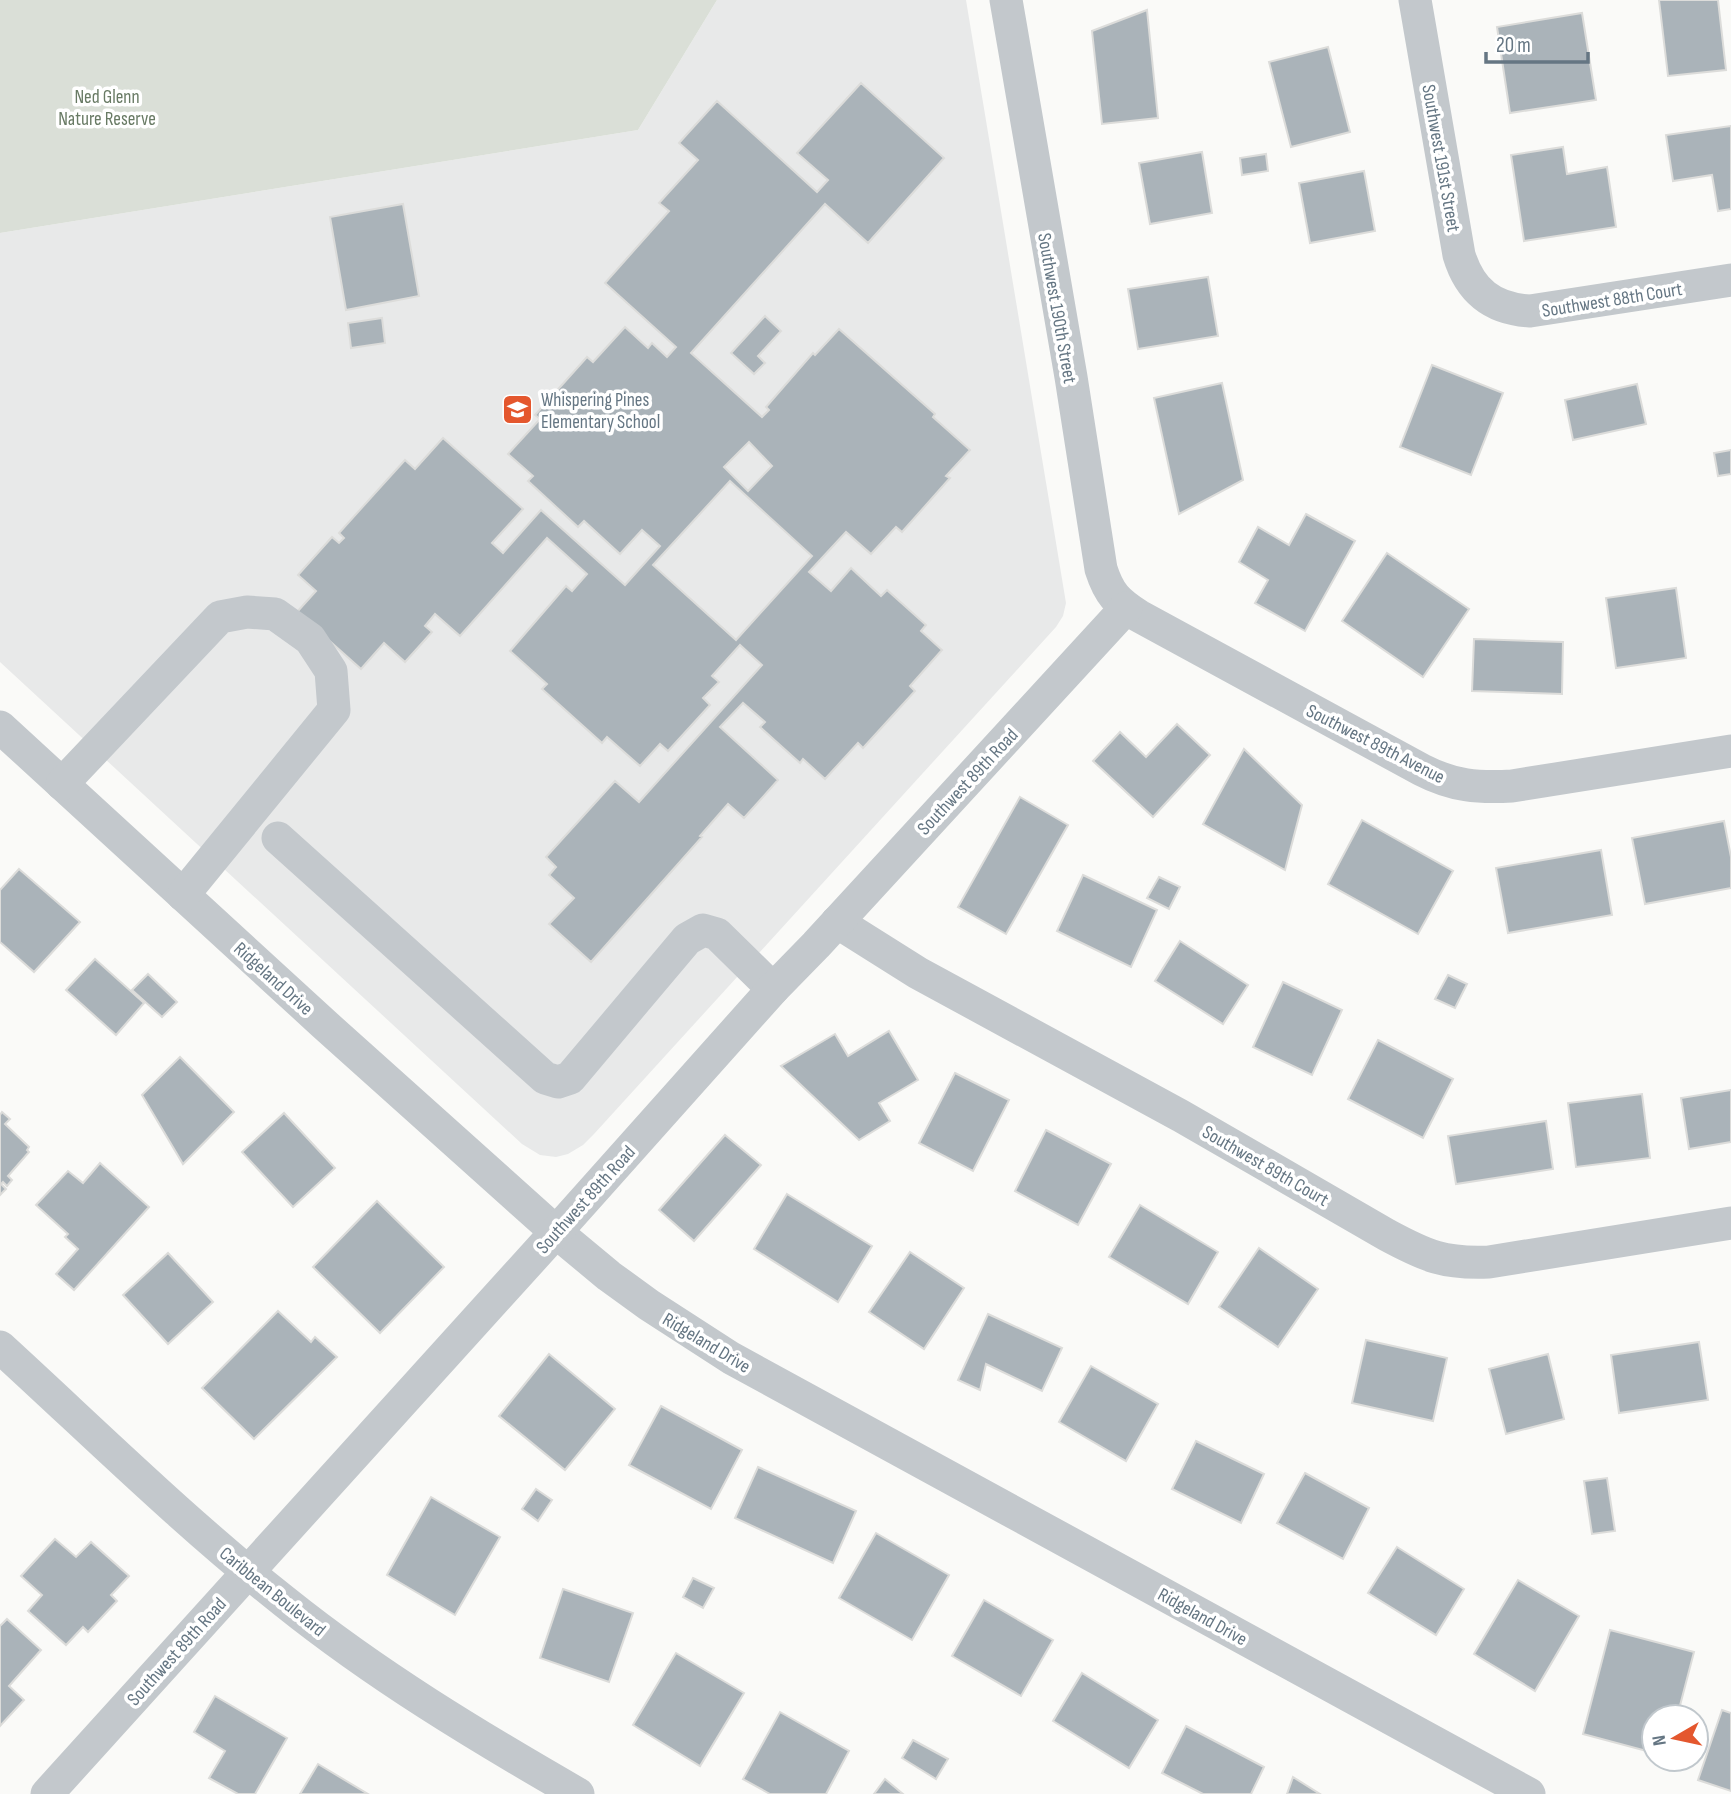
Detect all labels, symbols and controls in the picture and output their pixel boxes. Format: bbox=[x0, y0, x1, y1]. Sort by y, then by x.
scale bar bbox=[1486, 21, 1588, 65]
text: 20 m bbox=[1496, 33, 1531, 58]
street label: Southwest 191st Street bbox=[1416, 83, 1465, 234]
park label: Ned Glenn Nature Reserve bbox=[58, 86, 156, 131]
street label: Southwest 190th Street bbox=[1032, 231, 1081, 385]
street label: Southwest 88th Court bbox=[1540, 278, 1684, 323]
place label: Whispering Pines Elementary School bbox=[541, 389, 660, 434]
school or university icon: Whispering Pines Elementary School bbox=[501, 393, 535, 427]
street label: Southwest 89th Avenue bbox=[1302, 700, 1448, 789]
street label: Southwest 89th Road bbox=[913, 724, 1023, 840]
street label: Ridgeland Drive bbox=[229, 938, 317, 1021]
street label: Southwest 89th Court bbox=[1198, 1121, 1333, 1212]
street label: Southwest 89th Road bbox=[532, 1141, 641, 1259]
street label: Ridgeland Drive bbox=[658, 1308, 754, 1379]
street label: Caribbean Boulevard bbox=[214, 1542, 330, 1642]
street label: Ridgeland Drive bbox=[1154, 1583, 1251, 1651]
street label: Southwest 89th Road bbox=[123, 1593, 232, 1711]
north arrow bbox=[1640, 1703, 1710, 1773]
text: N bbox=[1648, 1734, 1672, 1747]

